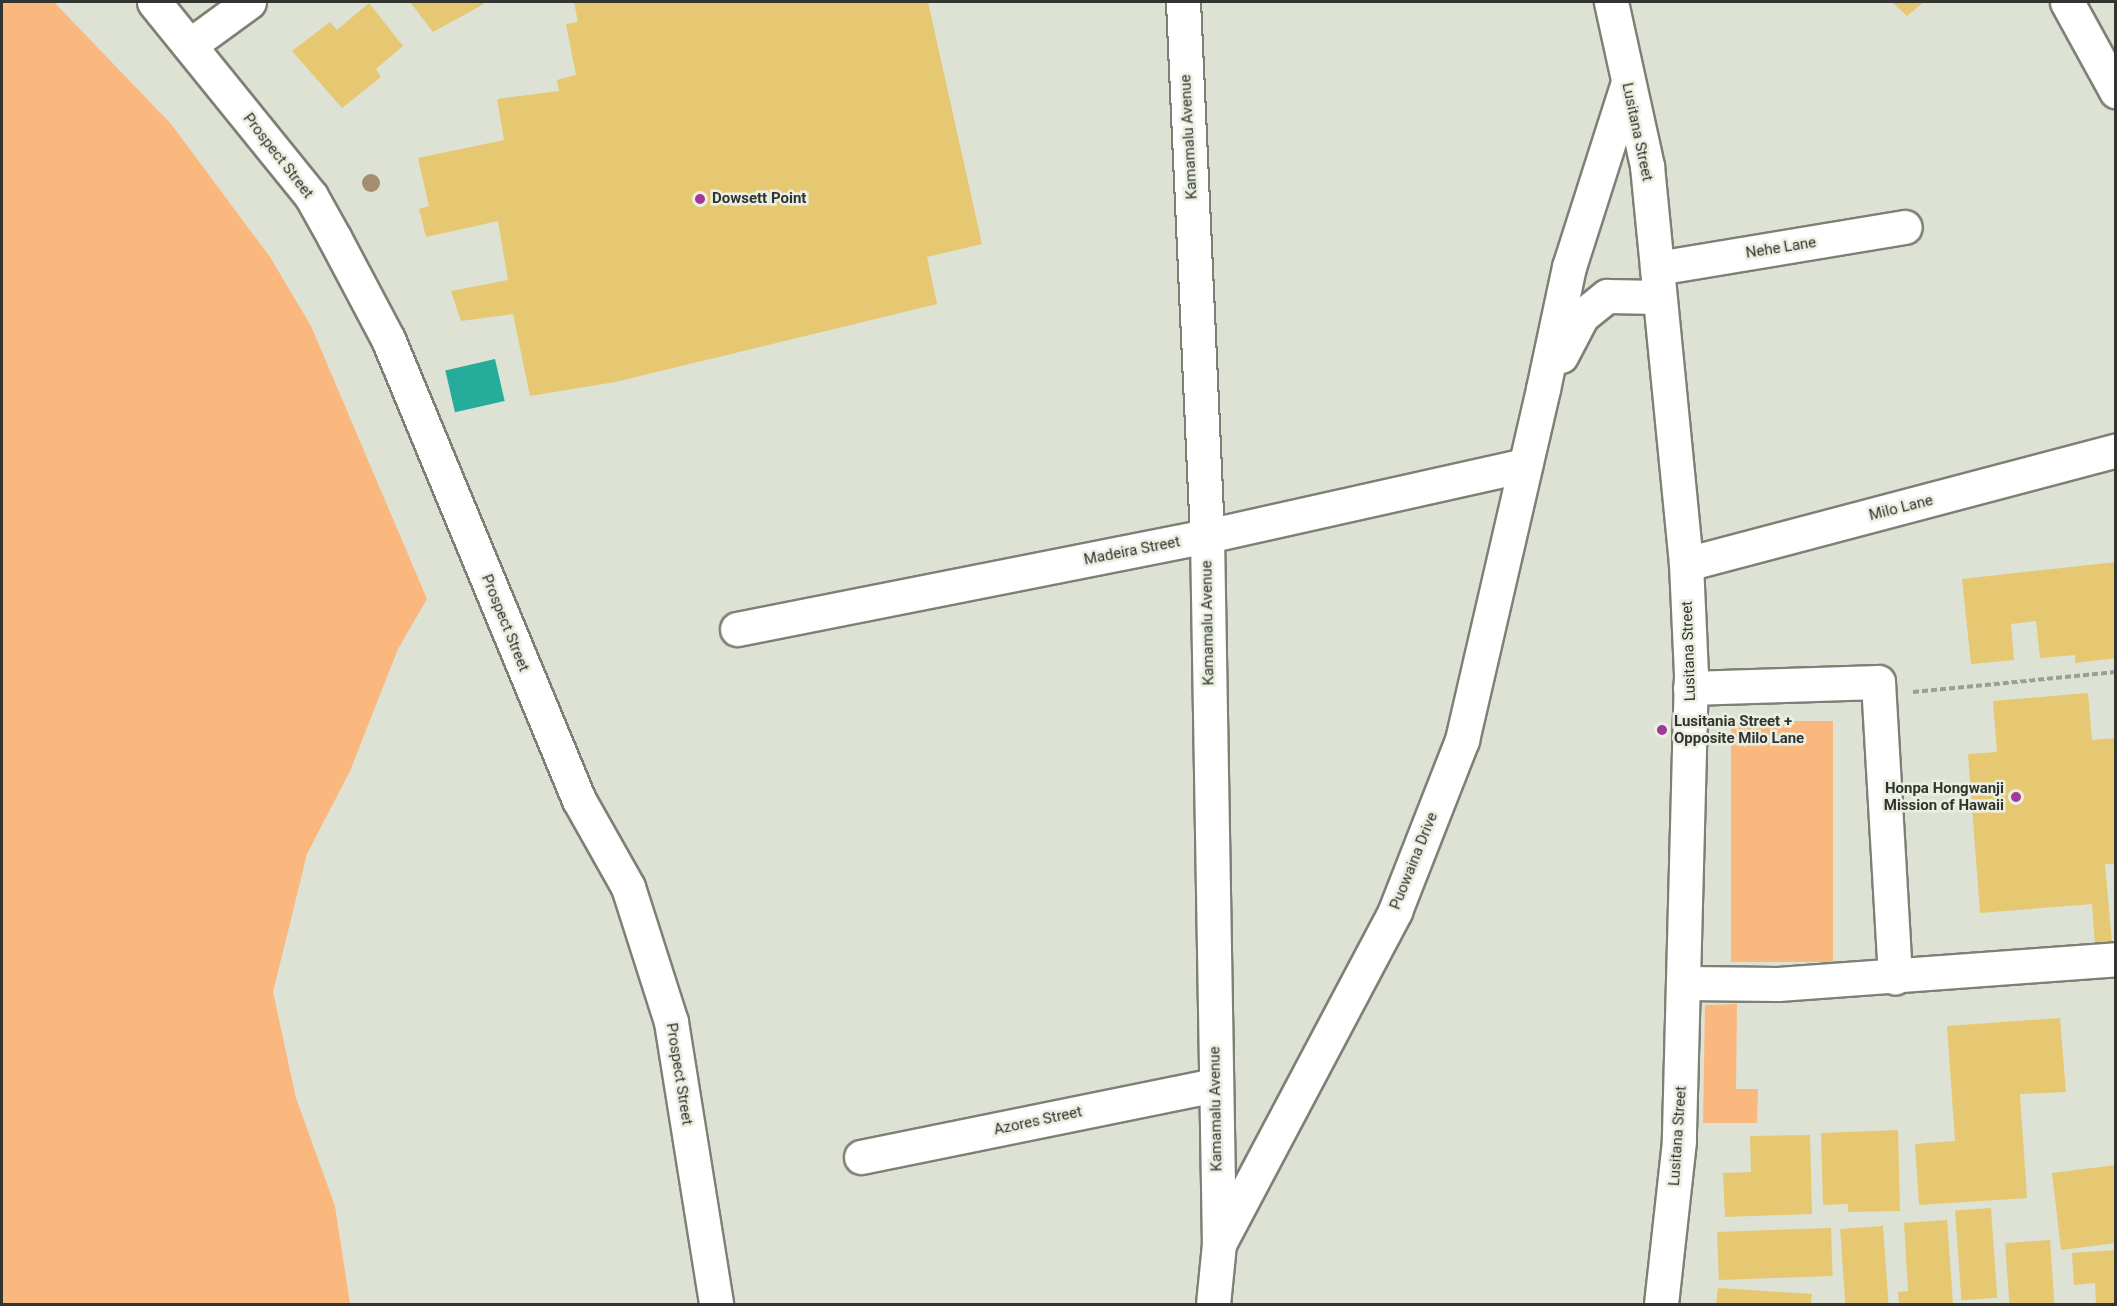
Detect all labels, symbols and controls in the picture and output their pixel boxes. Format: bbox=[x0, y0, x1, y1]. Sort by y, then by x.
street label: Kamamalu Avenue bbox=[1177, 74, 1201, 200]
street label: Lusitana Street bbox=[1618, 81, 1656, 183]
street label: Prospect Street bbox=[239, 110, 317, 202]
place label: Dowsett Point bbox=[712, 190, 806, 208]
marker: Dowsett Point bbox=[693, 192, 707, 206]
street label: Nehe Lane bbox=[1744, 234, 1818, 262]
street label: Milo Lane bbox=[1867, 491, 1935, 525]
street label: Madeira Street bbox=[1082, 533, 1182, 569]
street label: Kamamalu Avenue bbox=[1198, 560, 1218, 686]
street label: Prospect Street bbox=[477, 572, 533, 674]
street label: Lusitana Street bbox=[1678, 601, 1700, 701]
place label: Lusitania Street + Opposite Milo Lane bbox=[1674, 712, 1804, 747]
marker: Lusitania Street + Opposite Milo Lane bbox=[1655, 723, 1669, 737]
place label: Honpa Hongwanji Mission of Hawaii bbox=[1884, 779, 2004, 814]
marker: Honpa Hongwanji Mission of Hawaii bbox=[2009, 790, 2023, 804]
street label: Puowaina Drive bbox=[1386, 810, 1442, 912]
street label: Prospect Street bbox=[662, 1022, 696, 1126]
street label: Kamamalu Avenue bbox=[1206, 1046, 1226, 1172]
street label: Lusitana Street bbox=[1666, 1085, 1690, 1187]
street label: Azores Street bbox=[992, 1103, 1084, 1139]

